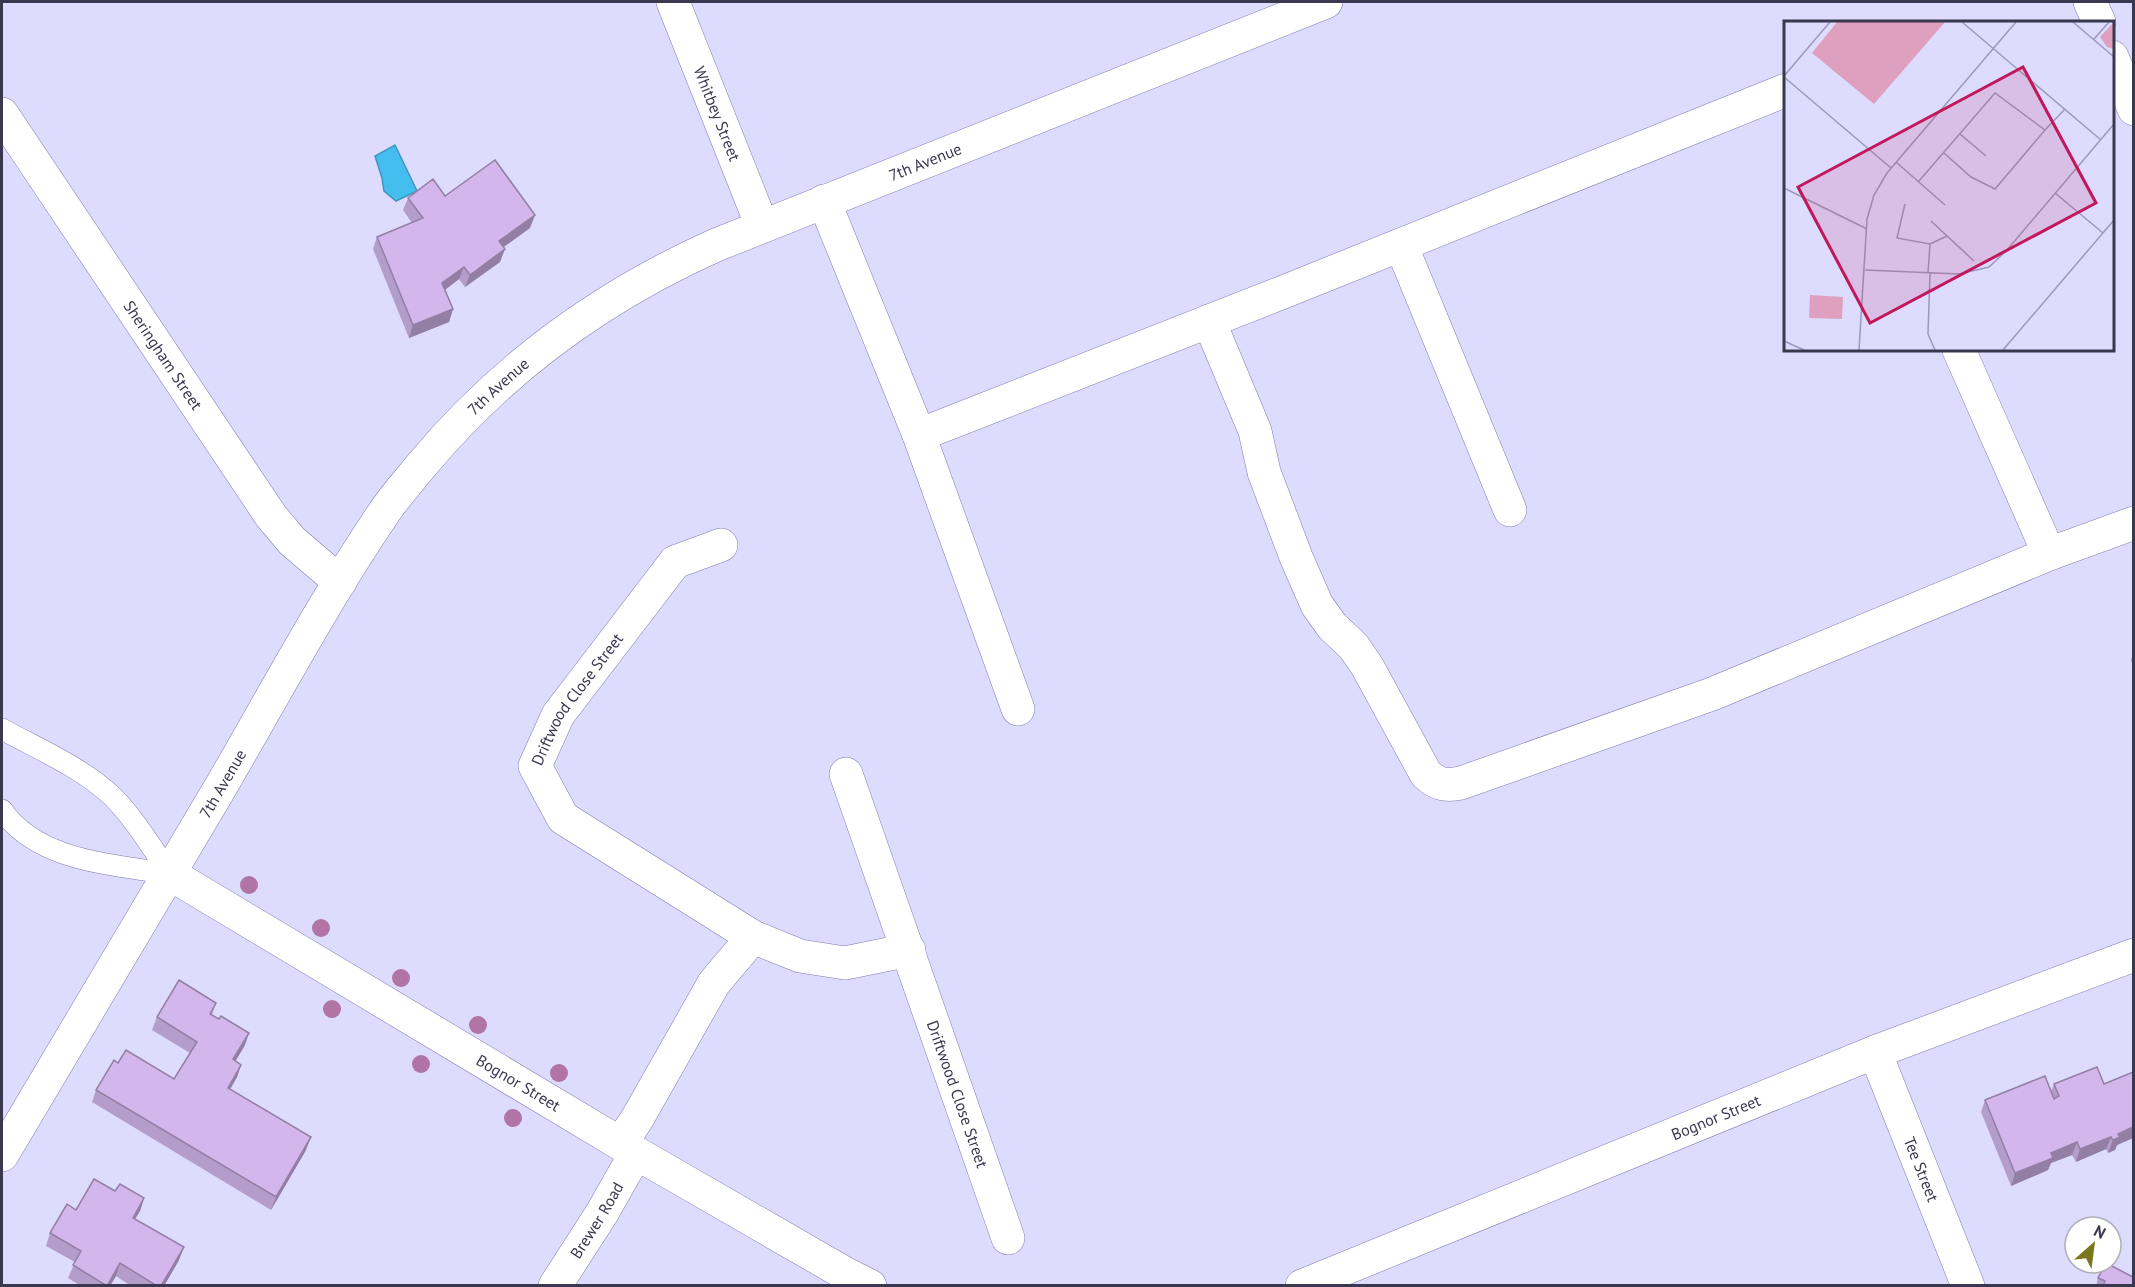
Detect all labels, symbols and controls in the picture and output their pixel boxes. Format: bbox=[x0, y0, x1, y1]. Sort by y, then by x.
inset map bbox=[1784, 21, 2114, 351]
street label: Whitbey Street bbox=[690, 63, 745, 164]
street label: 7th Avenue bbox=[886, 138, 964, 185]
street label: Sheringham Street bbox=[120, 297, 207, 414]
street label: 7th Avenue bbox=[463, 353, 533, 419]
street label: Driftwood Close Street bbox=[527, 628, 627, 768]
street label: 7th Avenue bbox=[195, 746, 250, 822]
street label: Driftwood Close Street bbox=[923, 1018, 993, 1171]
street label: Bognor Street bbox=[473, 1050, 565, 1116]
street label: Bognor Street bbox=[1668, 1090, 1764, 1144]
street label: Tee Street bbox=[1900, 1134, 1944, 1205]
street label: Brewer Road bbox=[566, 1178, 628, 1262]
north arrow bbox=[2063, 1215, 2123, 1275]
text: N bbox=[2091, 1220, 2109, 1243]

